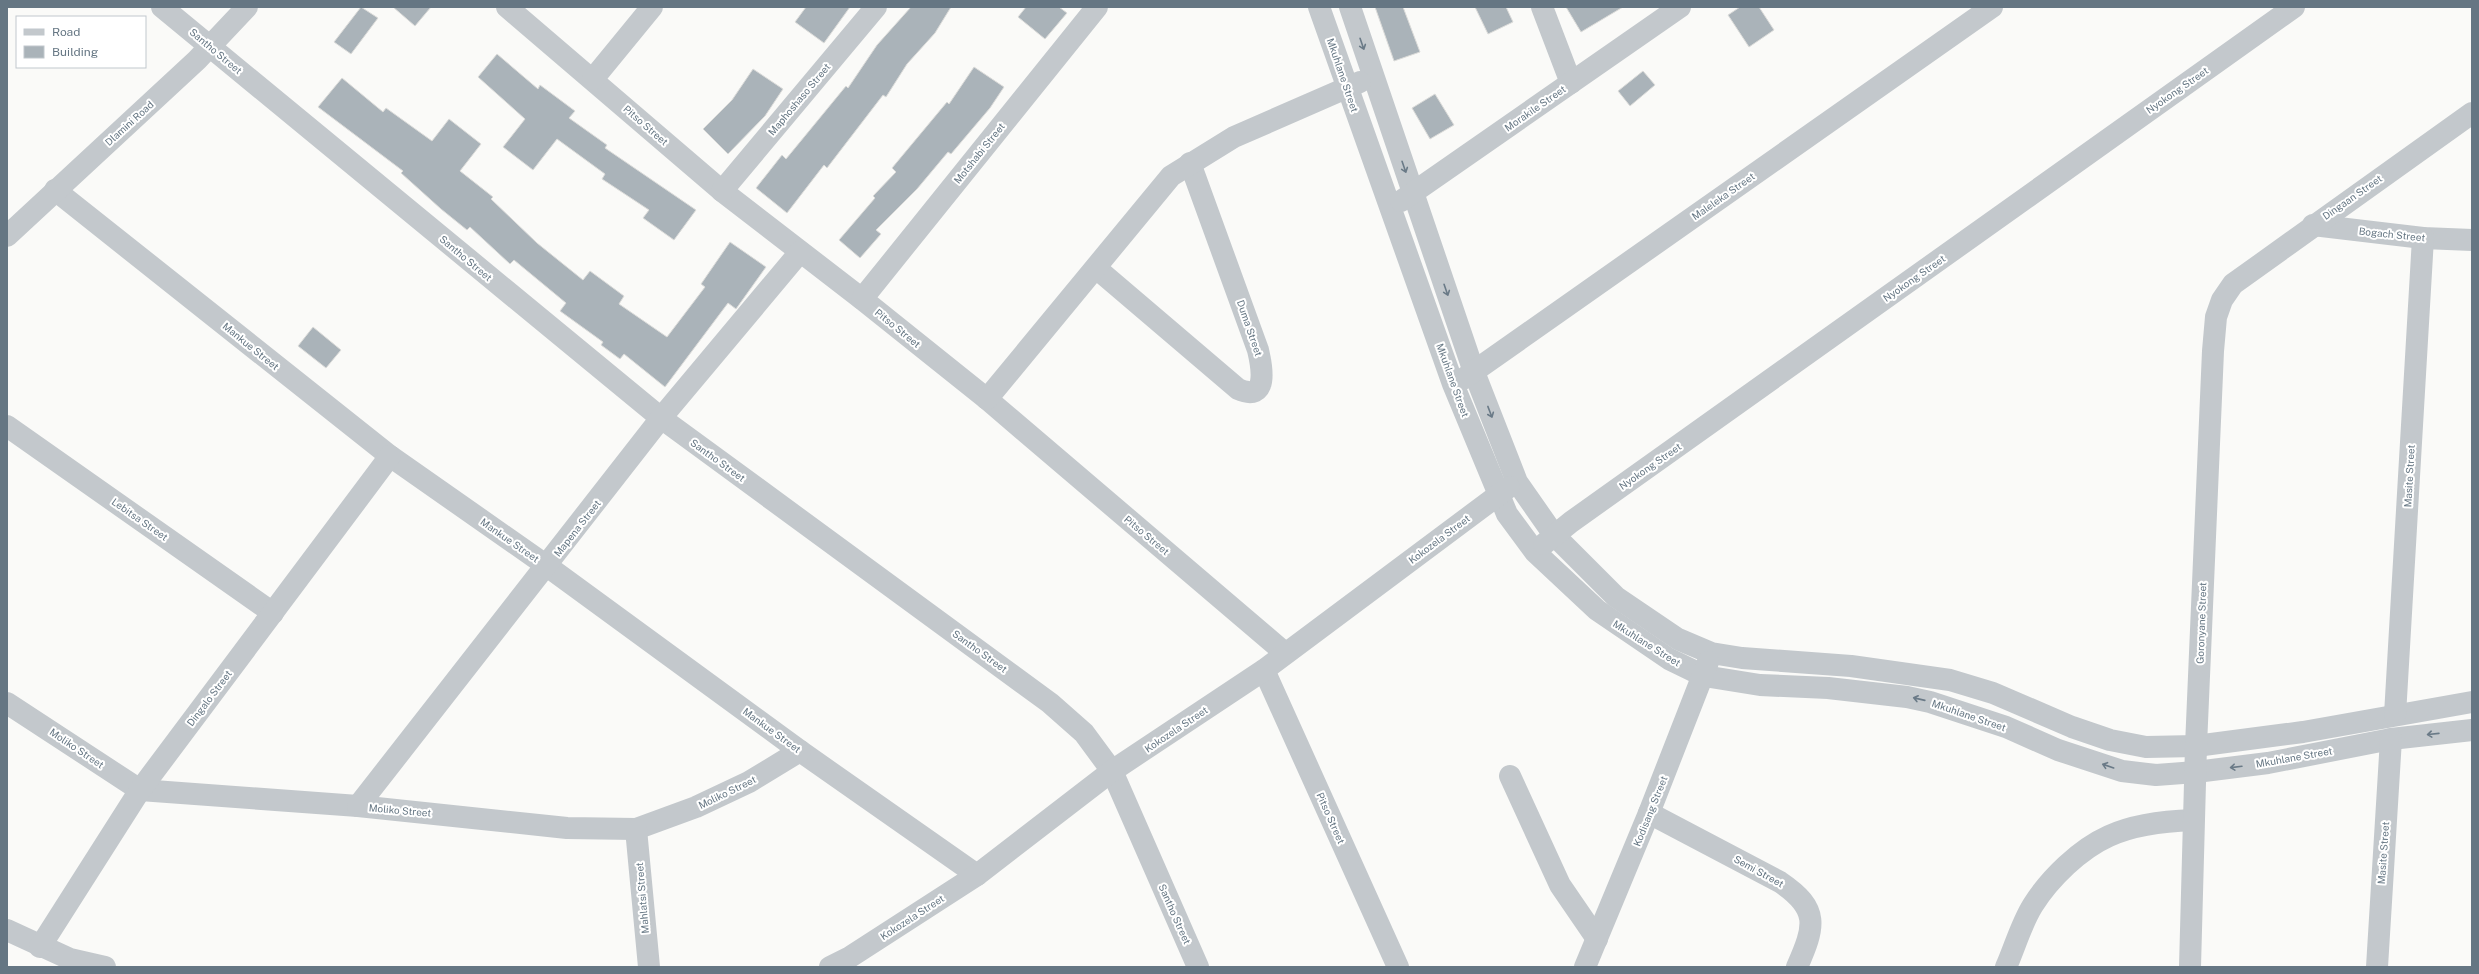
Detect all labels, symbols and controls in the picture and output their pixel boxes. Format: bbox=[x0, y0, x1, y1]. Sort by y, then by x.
legend bbox=[16, 16, 146, 68]
text: Road bbox=[52, 25, 80, 39]
street label: Santho Street bbox=[187, 26, 245, 76]
street label: Mkuhlane Street bbox=[1325, 36, 1361, 114]
one-way arrow bbox=[1359, 37, 1366, 50]
text: Building bbox=[52, 45, 98, 59]
street label: Maphoshaso Street bbox=[765, 60, 833, 137]
street label: Nyokong Street bbox=[2144, 64, 2210, 116]
street label: Morakile Street bbox=[1502, 82, 1568, 134]
street label: Dlamini Road bbox=[102, 98, 156, 148]
street label: Pitso Street bbox=[621, 102, 671, 148]
street label: Motshabi Street bbox=[951, 120, 1007, 186]
one-way arrow bbox=[1400, 161, 1408, 173]
street label: Maleleka Street bbox=[1689, 170, 1757, 222]
street label: Dingaan Street bbox=[2320, 172, 2384, 222]
street label: Bogach Street bbox=[2358, 225, 2426, 243]
street label: Santho Street bbox=[437, 233, 495, 283]
street label: Nyokong Street bbox=[1881, 252, 1947, 304]
one-way arrow bbox=[1443, 284, 1451, 296]
street label: Duma Street bbox=[1235, 298, 1265, 358]
street label: Pitso Street bbox=[873, 306, 923, 350]
street label: Mankue Street bbox=[221, 320, 282, 372]
street label: Mkuhlane Street bbox=[1434, 342, 1472, 419]
one-way arrow bbox=[1486, 406, 1494, 418]
street label: Santho Street bbox=[688, 436, 748, 484]
street label: Nyokong Street bbox=[1617, 440, 1683, 492]
street label: Masite Street bbox=[2401, 444, 2417, 508]
street label: Lebitsa Street bbox=[110, 495, 170, 543]
street label: Mapena Street bbox=[551, 497, 603, 559]
street label: Kokozela Street bbox=[1406, 512, 1472, 566]
street label: Pitso Street bbox=[1122, 513, 1172, 557]
street label: Mankue Street bbox=[478, 515, 542, 565]
street label: Goronyane Street bbox=[2194, 582, 2208, 664]
street label: Mkuhlane Street bbox=[1611, 617, 1683, 669]
street label: Santho Street bbox=[950, 627, 1010, 675]
street label: Dingalo Street bbox=[184, 668, 234, 728]
one-way arrow bbox=[1913, 695, 1926, 703]
street label: Mkuhlane Street bbox=[1930, 697, 2008, 733]
street label: Kokozela Street bbox=[1142, 703, 1210, 755]
street label: Mankue Street bbox=[741, 705, 803, 755]
street label: Moliko Street bbox=[48, 726, 106, 771]
one-way arrow bbox=[2427, 731, 2440, 738]
street label: Mkuhlane Street bbox=[2255, 744, 2333, 770]
one-way arrow bbox=[2101, 762, 2114, 769]
one-way arrow bbox=[2230, 763, 2243, 771]
street label: Moliko Street bbox=[696, 773, 758, 811]
street label: Kodisang Street bbox=[1630, 774, 1670, 848]
street label: Pitso Street bbox=[1314, 790, 1348, 846]
street label: Moliko Street bbox=[368, 801, 432, 819]
street label: Masite Street bbox=[2375, 821, 2391, 885]
street label: Semi Street bbox=[1732, 852, 1786, 890]
street label: Mahlatsi Street bbox=[633, 862, 651, 934]
street label: Santho Street bbox=[1156, 882, 1194, 946]
street label: Kokozela Street bbox=[878, 892, 946, 942]

